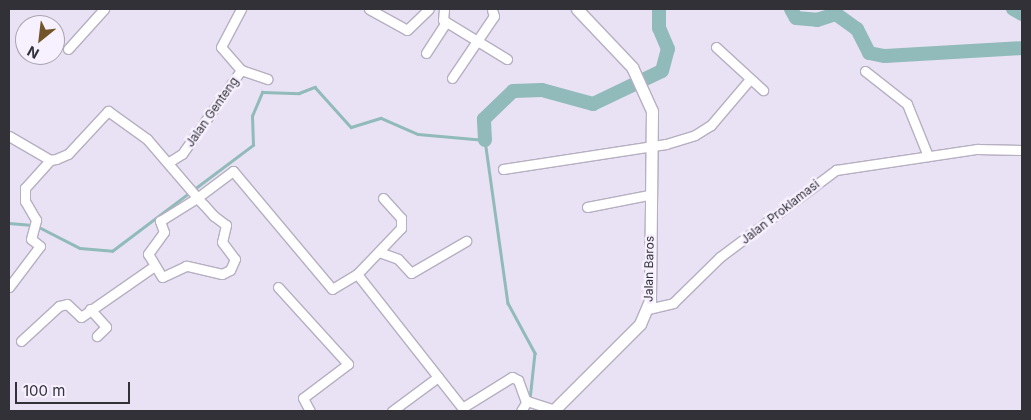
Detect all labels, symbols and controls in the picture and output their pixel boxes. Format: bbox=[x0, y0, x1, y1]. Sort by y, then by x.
north arrow bbox=[15, 15, 65, 65]
text: N bbox=[24, 43, 42, 63]
street label: Jalan Genteng bbox=[183, 74, 241, 150]
street label: Jalan Proklamasi bbox=[738, 177, 822, 247]
street label: Jalan Baros bbox=[641, 236, 657, 302]
scale bar bbox=[18, 372, 132, 404]
text: 100 m bbox=[23, 381, 65, 400]

